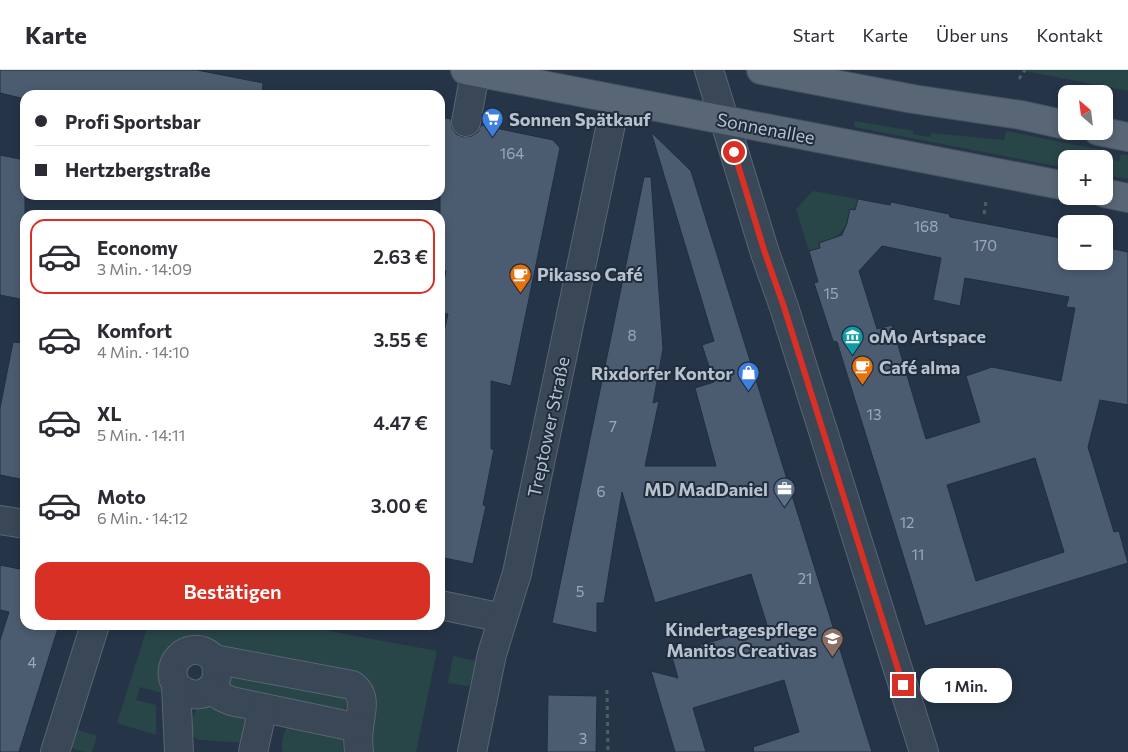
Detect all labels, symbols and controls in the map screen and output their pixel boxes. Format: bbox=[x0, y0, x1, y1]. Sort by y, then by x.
text: Karte bbox=[25, 20, 87, 49]
text: Start bbox=[793, 24, 835, 46]
text: Karte bbox=[863, 24, 908, 46]
text: Über uns bbox=[936, 24, 1009, 46]
text: Kontakt bbox=[1037, 24, 1103, 46]
north arrow bbox=[1058, 85, 1112, 140]
map controls bbox=[1058, 85, 1113, 270]
supermarket icon: Sonnen Spätkauf bbox=[481, 107, 505, 138]
place label: Sonnen Spätkauf bbox=[509, 108, 651, 130]
street label: Sonnenallee bbox=[715, 108, 817, 148]
text: Profi Sportsbar bbox=[65, 110, 201, 133]
route start bbox=[723, 141, 745, 163]
house number: 164 bbox=[500, 144, 524, 162]
button: + bbox=[1058, 150, 1113, 205]
text: Hertzbergstraße bbox=[65, 158, 211, 181]
button: − bbox=[1058, 215, 1113, 270]
house number: 168 bbox=[914, 217, 938, 235]
icon: car bbox=[37, 234, 82, 279]
text: Economy bbox=[97, 236, 178, 259]
house number: 170 bbox=[973, 236, 997, 254]
text: 2.63 € bbox=[373, 245, 428, 268]
text: 3 Min. · 14:09 bbox=[97, 259, 192, 278]
cafe icon: Pikasso Café bbox=[509, 262, 533, 293]
place label: Pikasso Café bbox=[537, 263, 643, 285]
house number: 15 bbox=[823, 284, 839, 302]
icon: car bbox=[37, 317, 82, 362]
text: Komfort bbox=[97, 319, 172, 342]
museum icon: oMo Artspace bbox=[841, 324, 865, 355]
place label: oMo Artspace bbox=[869, 325, 986, 347]
house number: 8 bbox=[627, 326, 637, 344]
text: 3.55 € bbox=[373, 328, 428, 351]
text: 4 Min. · 14:10 bbox=[97, 342, 189, 361]
street label: Treptower Straße bbox=[522, 355, 574, 499]
cafe icon: Café alma bbox=[851, 355, 875, 386]
place label: Café alma bbox=[879, 356, 960, 378]
shop icon: Rixdorfer Kontor bbox=[737, 361, 761, 392]
place label: Rixdorfer Kontor bbox=[591, 362, 734, 384]
icon: car bbox=[37, 400, 82, 445]
text: XL bbox=[97, 402, 122, 425]
house number: 13 bbox=[867, 405, 881, 423]
text: 4.47 € bbox=[373, 411, 428, 434]
house number: 7 bbox=[609, 417, 617, 435]
text: 5 Min. · 14:11 bbox=[97, 425, 185, 444]
office icon: MD MadDaniel bbox=[772, 477, 796, 508]
place label: MD MadDaniel bbox=[644, 478, 768, 500]
house number: 6 bbox=[596, 482, 606, 500]
icon: car bbox=[37, 483, 82, 528]
text: Moto bbox=[97, 485, 146, 508]
text: 3.00 € bbox=[371, 494, 428, 517]
text: 6 Min. · 14:12 bbox=[97, 508, 188, 527]
house number: 12 bbox=[900, 513, 914, 531]
house number: 11 bbox=[912, 545, 924, 563]
button: Bestätigen bbox=[35, 562, 430, 620]
house number: 21 bbox=[798, 569, 812, 587]
house number: 5 bbox=[576, 582, 584, 600]
place label: Kindertagespflege Manitos Creativas bbox=[665, 618, 817, 661]
school or university icon: Kindertagespflege Manitos Creativas bbox=[821, 627, 845, 658]
house number: 4 bbox=[28, 653, 37, 671]
callout: 1 Min. bbox=[920, 668, 1013, 702]
route end bbox=[892, 674, 914, 696]
text: 1 Min. bbox=[944, 676, 988, 695]
house number: 3 bbox=[579, 729, 587, 747]

